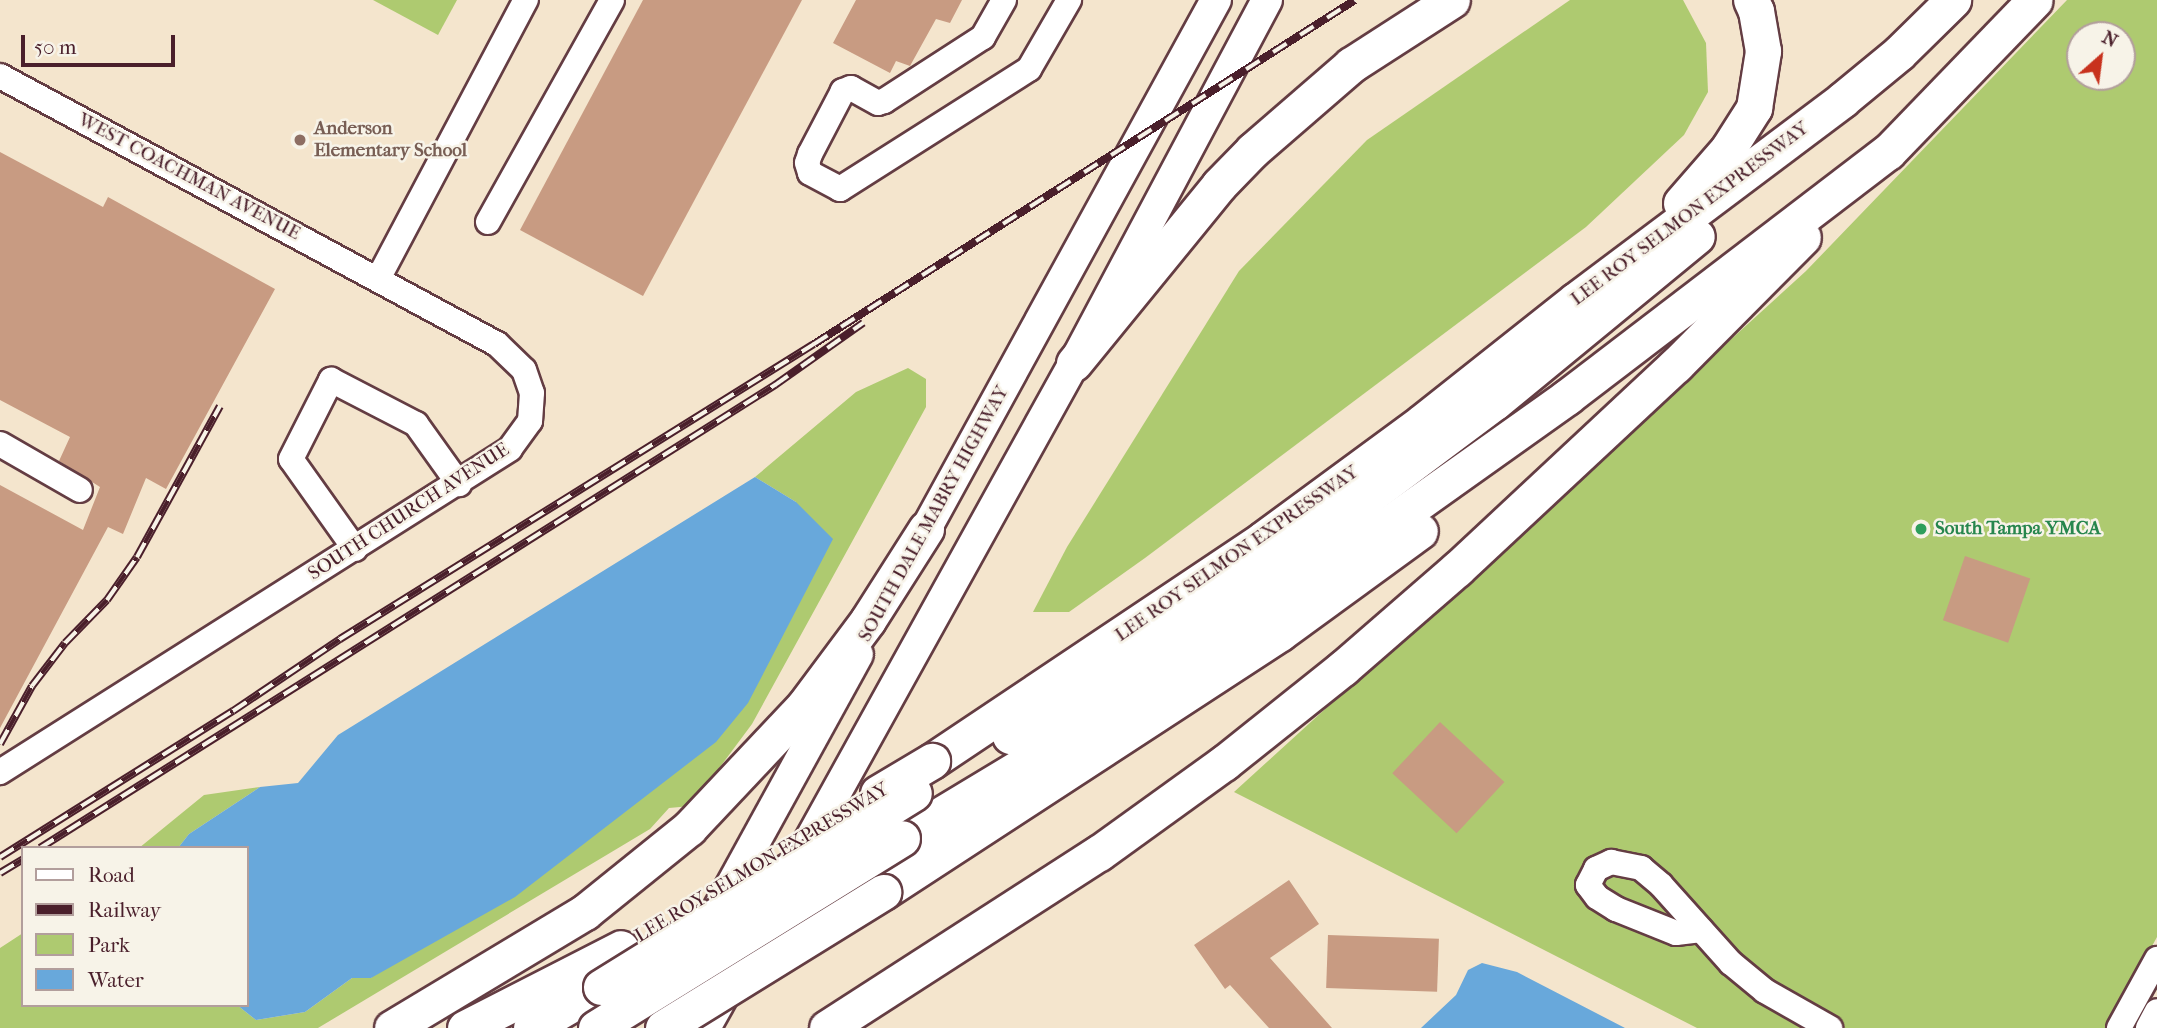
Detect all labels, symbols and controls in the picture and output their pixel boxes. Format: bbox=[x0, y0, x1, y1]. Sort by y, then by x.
scale bar bbox=[24, 21, 178, 65]
north arrow bbox=[2066, 21, 2136, 91]
text: N bbox=[2098, 26, 2121, 52]
text: 50 m bbox=[34, 35, 77, 59]
street label: WEST COACHMAN AVENUE bbox=[74, 109, 304, 245]
street label: LEE ROY SELMON EXPRESSWAY bbox=[1567, 117, 1813, 311]
place label: Anderson Elementary School bbox=[314, 118, 467, 162]
marker: Anderson Elementary School bbox=[292, 132, 308, 148]
street label: SOUTH DALE MABRY HIGHWAY bbox=[854, 382, 1014, 646]
street label: SOUTH CHURCH AVENUE bbox=[304, 438, 514, 586]
street label: LEE ROY SELMON EXPRESSWAY bbox=[1111, 461, 1363, 647]
place label: South Tampa YMCA bbox=[1935, 518, 2101, 540]
marker: South Tampa YMCA bbox=[1913, 521, 1929, 537]
street label: LEE ROY SELMON EXPRESSWAY bbox=[631, 778, 893, 948]
legend bbox=[21, 846, 248, 1007]
text: Road bbox=[88, 863, 135, 887]
text: Railway bbox=[88, 898, 161, 922]
text: Park bbox=[88, 933, 130, 957]
text: Water bbox=[88, 968, 144, 992]

